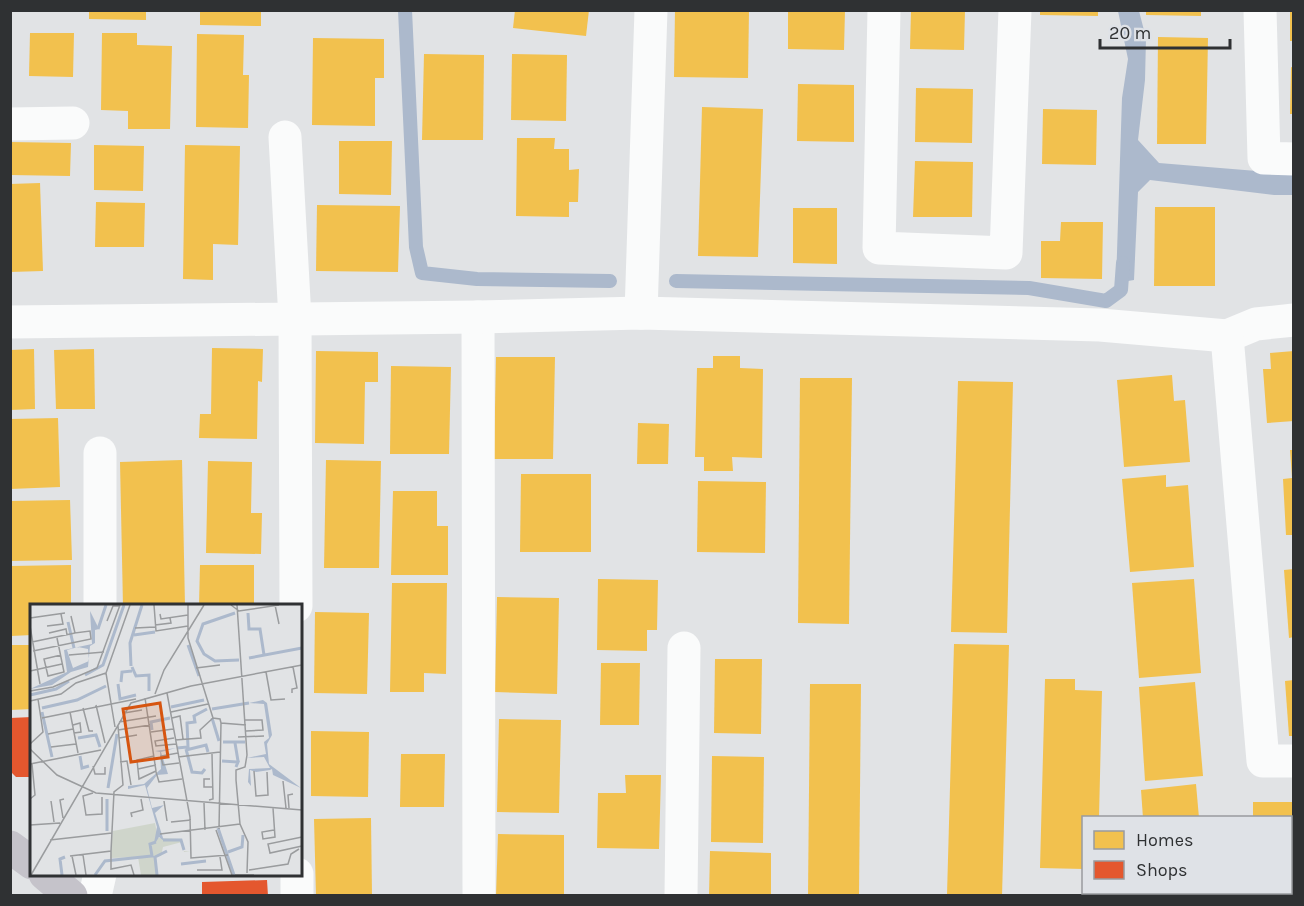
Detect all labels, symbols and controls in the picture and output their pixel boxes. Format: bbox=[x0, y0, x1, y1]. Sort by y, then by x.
scale bar bbox=[1100, 12, 1230, 50]
text: 20 m bbox=[1109, 22, 1151, 44]
inset map bbox=[30, 604, 302, 876]
legend bbox=[1082, 816, 1292, 894]
text: Homes bbox=[1136, 829, 1193, 851]
text: Shops bbox=[1136, 859, 1188, 881]

